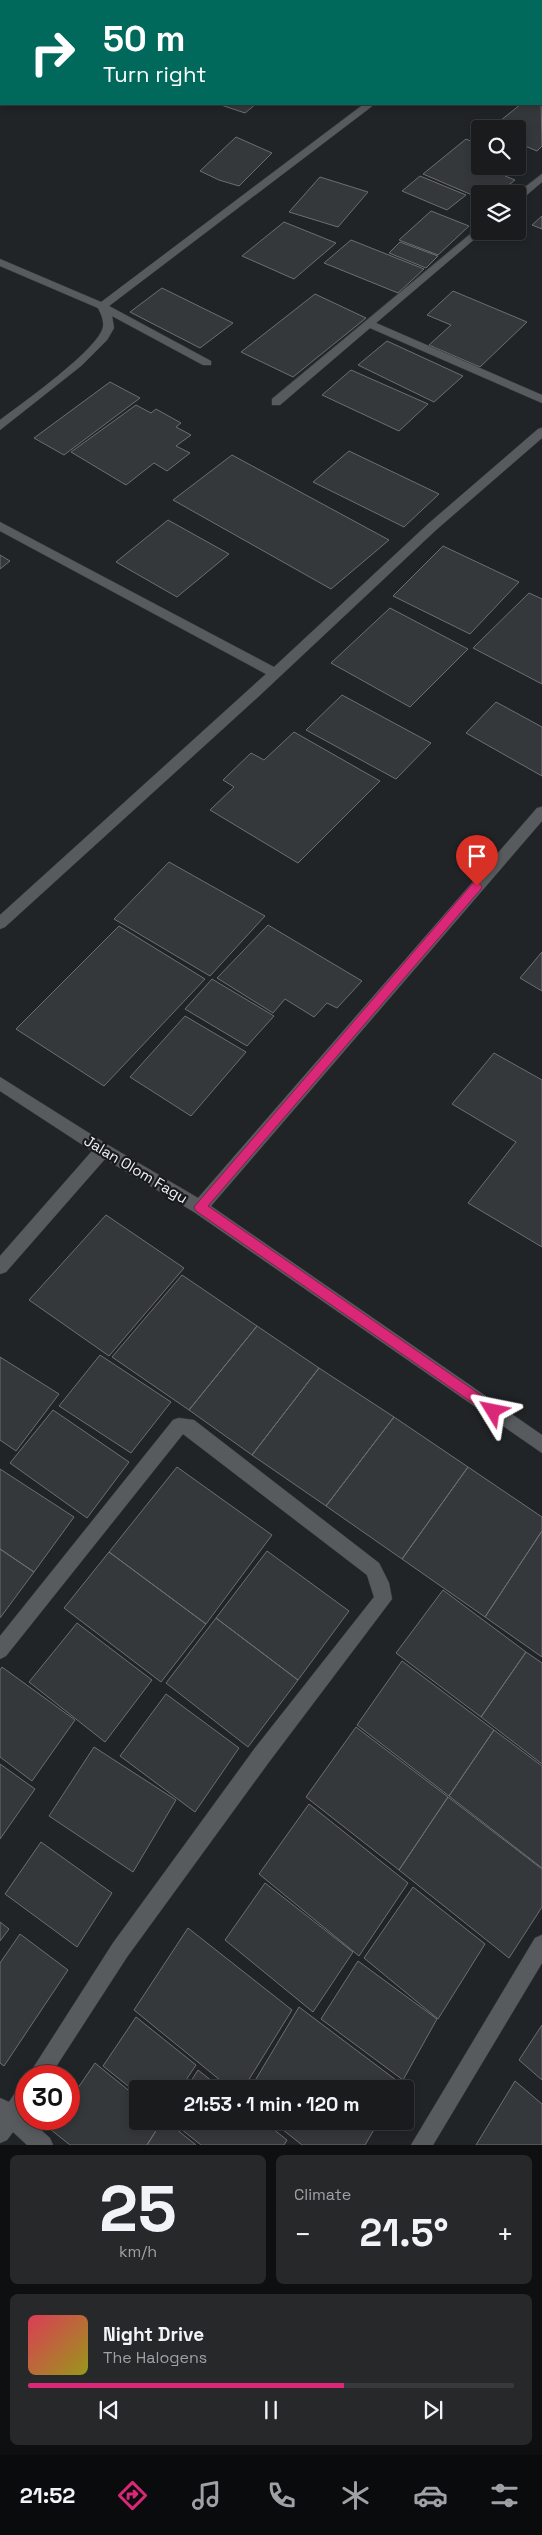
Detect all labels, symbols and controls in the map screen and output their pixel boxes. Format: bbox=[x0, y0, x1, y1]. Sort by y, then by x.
text: 50 m bbox=[103, 17, 185, 61]
icon: right bbox=[20, 20, 85, 85]
text: Turn right bbox=[103, 60, 206, 88]
map controls bbox=[471, 120, 526, 240]
button: search bbox=[471, 120, 526, 175]
button: layers bbox=[471, 185, 526, 240]
pin bbox=[456, 835, 498, 886]
icon: arrive bbox=[463, 842, 491, 870]
street label: Jalan Olom Fagu bbox=[81, 1131, 191, 1207]
position arrow bbox=[466, 1384, 518, 1436]
speed limit sign: 30 bbox=[15, 2065, 80, 2130]
text: 21:53 · 1 min · 120 m bbox=[184, 2092, 359, 2117]
text: 25 bbox=[99, 2167, 177, 2250]
text: Climate bbox=[294, 2184, 351, 2205]
text: 21.5° bbox=[360, 2209, 448, 2257]
text: − bbox=[294, 2216, 311, 2252]
text: + bbox=[497, 2216, 514, 2252]
text: km/h bbox=[119, 2241, 157, 2262]
text: Night Drive bbox=[103, 2322, 204, 2347]
text: The Halogens bbox=[103, 2347, 207, 2368]
icon: previous bbox=[95, 2396, 123, 2424]
icon: pause bbox=[257, 2396, 285, 2424]
icon: next bbox=[419, 2396, 447, 2424]
icon: directions bbox=[115, 2478, 150, 2513]
icon: music bbox=[189, 2478, 224, 2513]
icon: phone bbox=[264, 2478, 299, 2513]
icon: climate bbox=[338, 2478, 373, 2513]
icon: car bbox=[413, 2478, 448, 2513]
icon: filters bbox=[487, 2478, 522, 2513]
text: 21:52 bbox=[20, 2481, 75, 2509]

